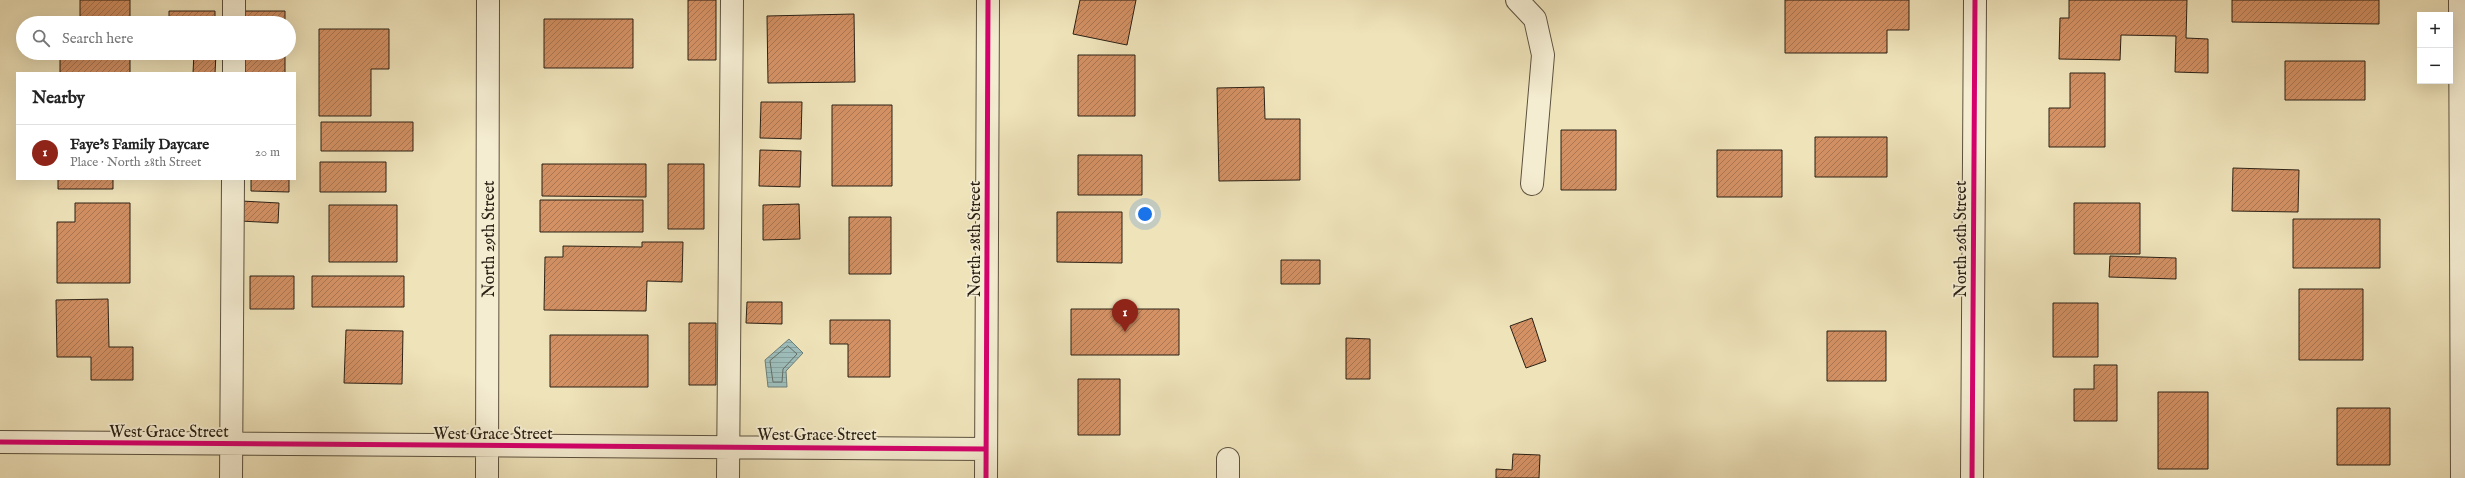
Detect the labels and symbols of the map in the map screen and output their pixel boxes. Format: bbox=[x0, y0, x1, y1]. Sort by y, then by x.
street label: North 29th Street bbox=[480, 180, 500, 298]
street label: North 28th Street bbox=[966, 180, 986, 297]
street label: North 26th Street bbox=[1952, 180, 1972, 297]
your location bbox=[1135, 204, 1155, 224]
pin: 1 bbox=[1112, 299, 1138, 332]
street label: West Grace Street bbox=[109, 423, 229, 443]
street label: West Grace Street bbox=[433, 425, 553, 445]
street label: West Grace Street bbox=[757, 426, 877, 446]

